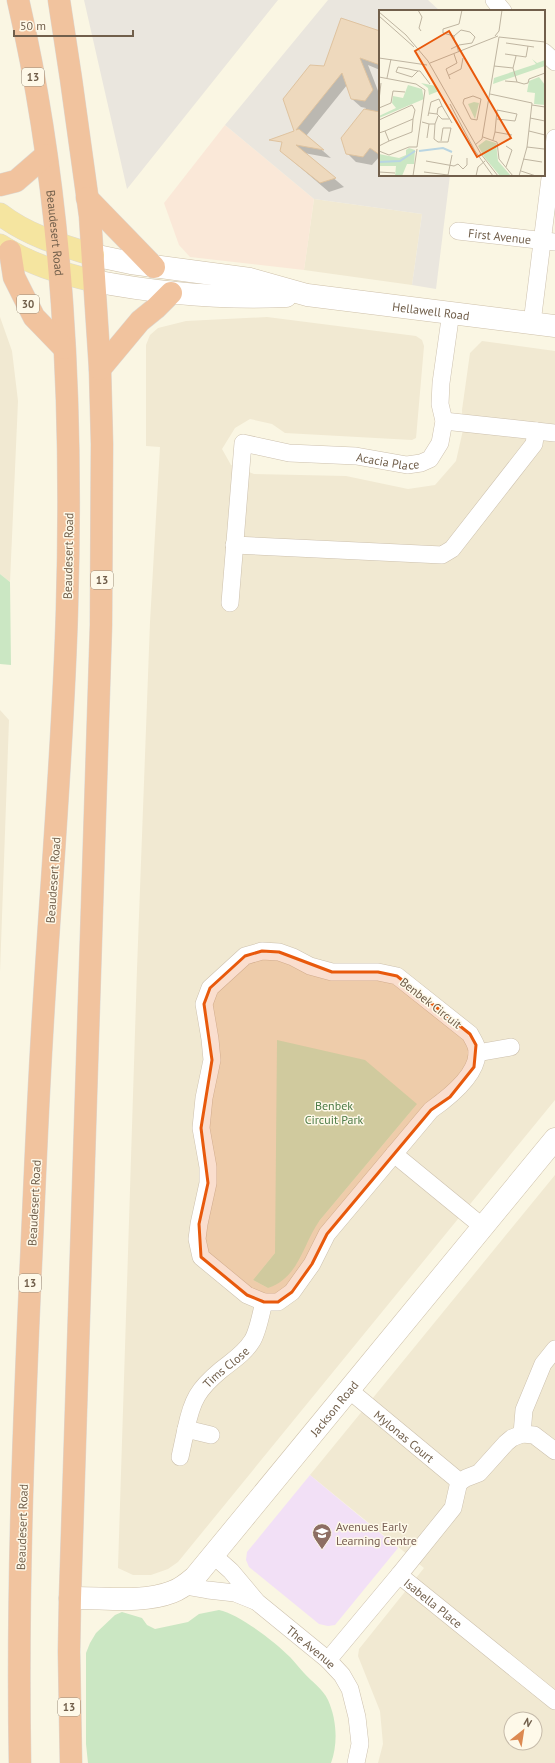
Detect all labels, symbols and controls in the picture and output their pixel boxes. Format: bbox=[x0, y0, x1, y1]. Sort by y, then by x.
inset map bbox=[379, 10, 545, 176]
scale bar bbox=[14, 12, 133, 38]
text: 50 m bbox=[20, 18, 46, 33]
road number: 13 bbox=[22, 68, 44, 86]
street label: Beaudesert Road bbox=[44, 189, 67, 276]
street label: First Avenue bbox=[468, 225, 532, 247]
road number: 30 bbox=[17, 295, 39, 313]
street label: Hellawell Road bbox=[391, 298, 470, 323]
street label: Acacia Place bbox=[355, 449, 420, 473]
street label: Beaudesert Road bbox=[60, 513, 76, 599]
road number: 13 bbox=[91, 571, 113, 589]
street label: Beaudesert Road bbox=[43, 836, 63, 924]
street label: Benbek Circuit bbox=[397, 974, 465, 1032]
park label: Benbek Circuit Park bbox=[305, 1098, 364, 1127]
street label: Beaudesert Road bbox=[24, 1159, 44, 1247]
road number: 13 bbox=[19, 1274, 41, 1292]
street label: Tims Close bbox=[199, 1343, 252, 1390]
street label: Jackson Road bbox=[306, 1377, 361, 1440]
street label: Mylonas Court bbox=[371, 1407, 438, 1465]
street label: Beaudesert Road bbox=[13, 1484, 31, 1570]
place label: Avenues Early Learning Centre bbox=[336, 1519, 417, 1548]
school or university icon: Avenues Early Learning Centre bbox=[311, 1522, 333, 1550]
street label: Isabella Place bbox=[401, 1575, 466, 1631]
street label: The Avenue bbox=[284, 1622, 339, 1671]
road number: 13 bbox=[58, 1698, 80, 1716]
north arrow bbox=[503, 1711, 543, 1751]
text: N bbox=[521, 1714, 535, 1730]

